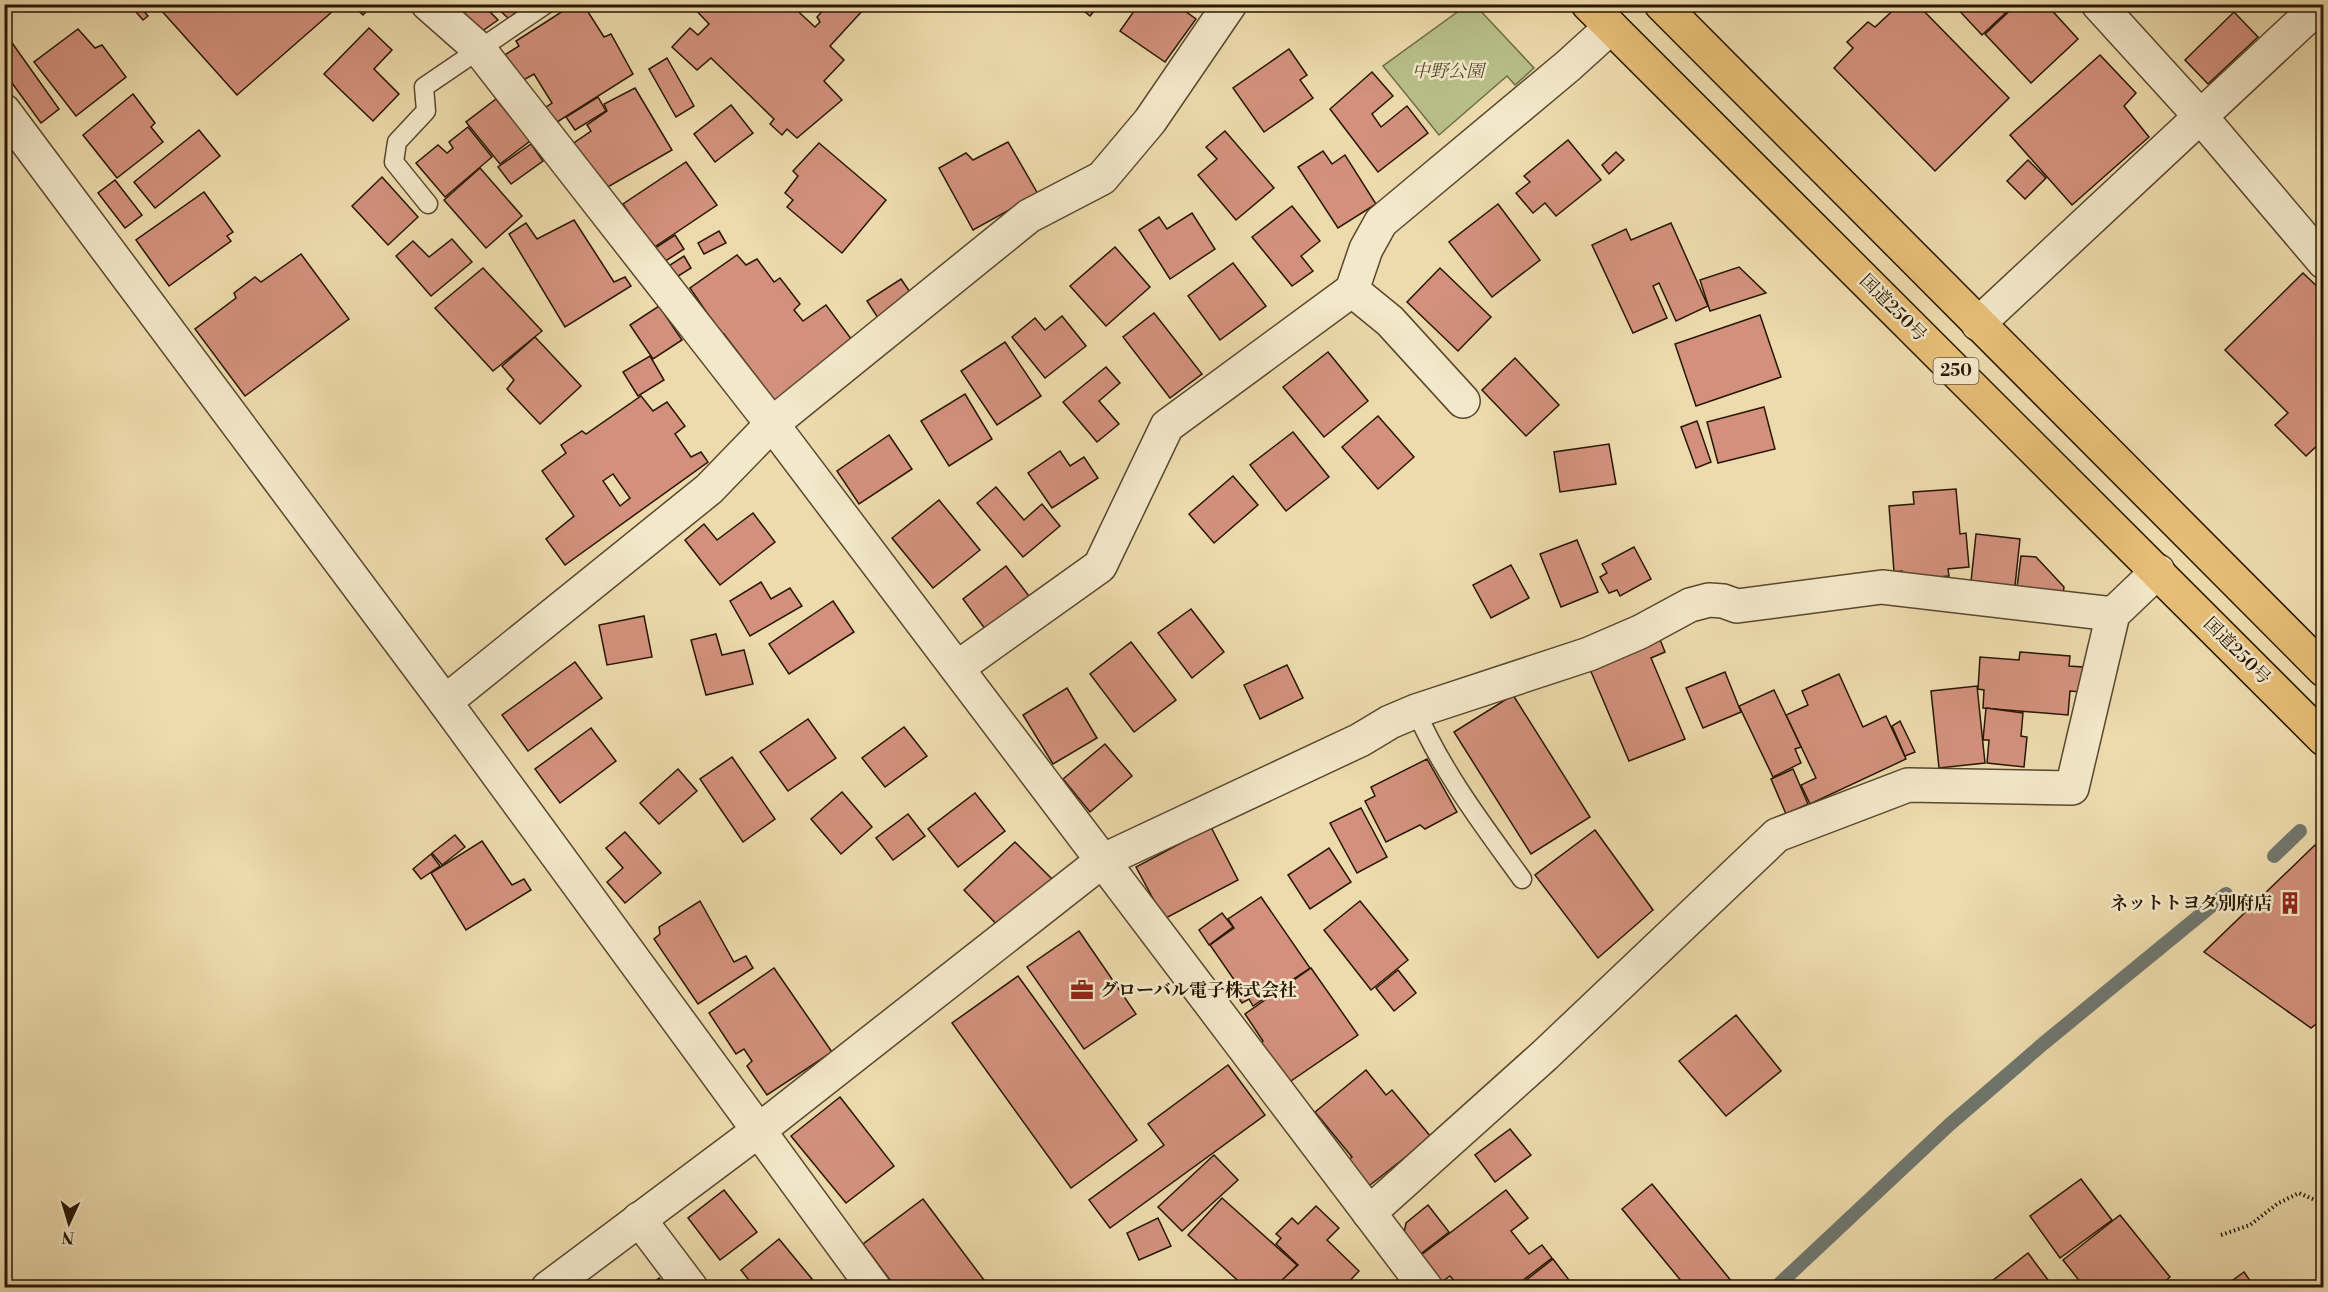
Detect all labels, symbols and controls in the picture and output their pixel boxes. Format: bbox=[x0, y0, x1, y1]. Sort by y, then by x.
park label: 中野公園 bbox=[1412, 60, 1487, 83]
street label: 国道250号 bbox=[1854, 269, 1932, 347]
road number: 250 bbox=[1934, 358, 1978, 384]
street label: 国道250号 bbox=[2198, 612, 2276, 690]
building icon: ネットトヨタ別府店 bbox=[2277, 890, 2303, 916]
place label: ネットトヨタ別府店 bbox=[2110, 892, 2272, 915]
office icon: グローバル電子株式会社 bbox=[1069, 977, 1095, 1003]
place label: グローバル電子株式会社 bbox=[1100, 979, 1297, 1002]
north arrow bbox=[39, 1193, 99, 1253]
text: N bbox=[61, 1227, 75, 1247]

